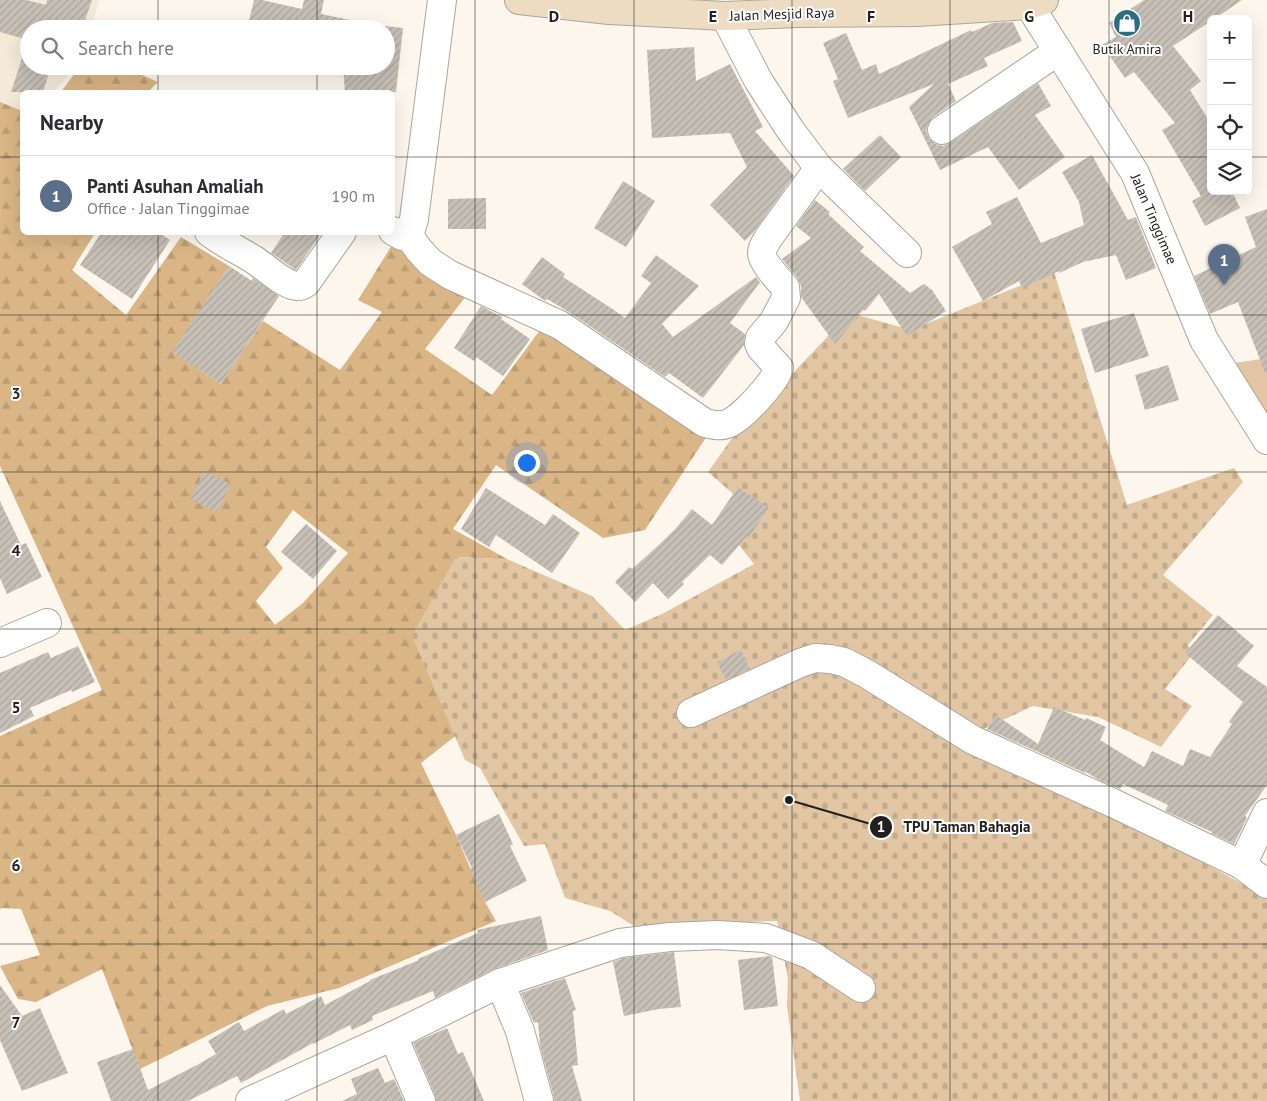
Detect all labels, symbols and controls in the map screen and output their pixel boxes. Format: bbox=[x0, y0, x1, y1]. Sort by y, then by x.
street label: Jalan Mesjid Raya bbox=[728, 3, 835, 25]
text: D bbox=[549, 6, 559, 26]
text: E bbox=[709, 6, 717, 26]
text: F bbox=[867, 6, 875, 26]
text: G bbox=[1024, 6, 1034, 26]
text: H bbox=[1183, 6, 1193, 26]
shop icon: Butik Amira bbox=[1112, 8, 1142, 38]
map controls bbox=[1207, 15, 1252, 195]
button: + bbox=[1207, 15, 1252, 60]
search box bbox=[20, 20, 395, 75]
icon: search bbox=[38, 34, 66, 62]
text: Search here bbox=[78, 36, 174, 60]
place label: Butik Amira bbox=[1093, 40, 1161, 58]
button: − bbox=[1207, 60, 1252, 105]
button: locate bbox=[1207, 105, 1252, 150]
text: Nearby bbox=[40, 109, 103, 136]
button: layers bbox=[1207, 150, 1252, 195]
street label: Jalan Tinggimae bbox=[1126, 170, 1181, 267]
text: Panti Asuhan Amaliah bbox=[87, 174, 264, 198]
text: 1 bbox=[51, 186, 61, 206]
text: 190 m bbox=[332, 186, 375, 206]
text: Office · Jalan Tinggimae bbox=[87, 198, 250, 218]
pin: 1 bbox=[1208, 244, 1240, 285]
text: 3 bbox=[11, 383, 21, 403]
your location bbox=[514, 450, 540, 476]
text: 4 bbox=[11, 540, 21, 560]
text: 5 bbox=[11, 697, 21, 717]
callout: TPU Taman Bahagia bbox=[868, 812, 1041, 842]
text: 1 bbox=[877, 817, 885, 836]
text: TPU Taman Bahagia bbox=[903, 817, 1031, 836]
text: 6 bbox=[11, 855, 21, 875]
text: 7 bbox=[11, 1012, 21, 1032]

